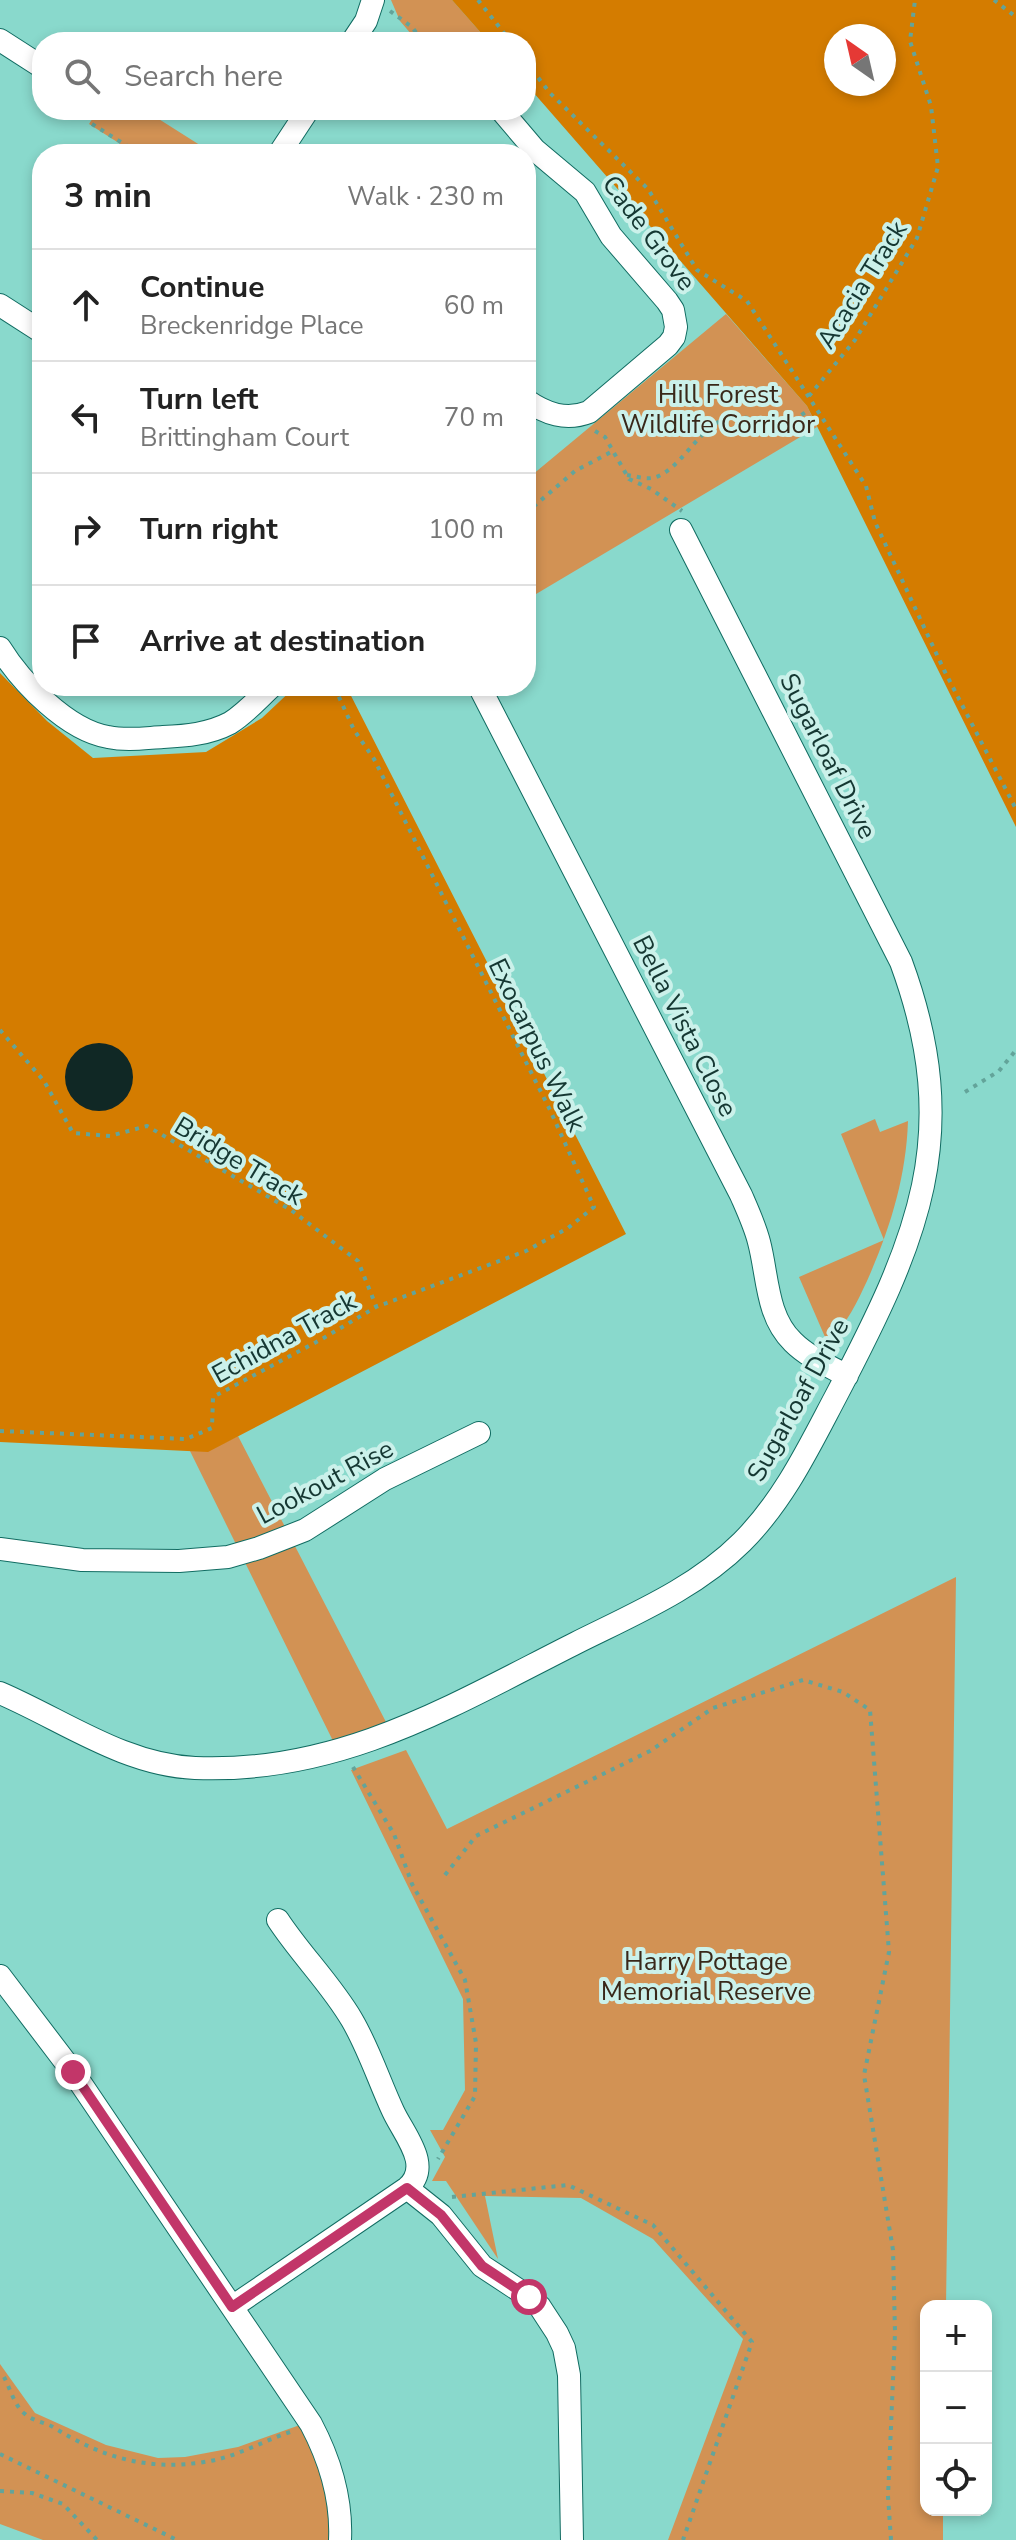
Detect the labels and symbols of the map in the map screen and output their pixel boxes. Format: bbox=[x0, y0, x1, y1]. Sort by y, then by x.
north arrow bbox=[824, 24, 896, 96]
street label: Cade Grove bbox=[594, 168, 704, 298]
street label: Acacia Track bbox=[809, 214, 916, 356]
park label: Hill Forest Wildlife Corridor bbox=[621, 377, 816, 442]
street label: Sugarloaf Drive bbox=[771, 667, 885, 845]
street label: Bella Vista Close bbox=[624, 929, 746, 1123]
street label: Exocarpus Walk bbox=[480, 953, 594, 1138]
street label: Bridge Track bbox=[168, 1109, 311, 1214]
street label: Echidna Track bbox=[206, 1283, 363, 1392]
street label: Sugarloaf Drive bbox=[739, 1312, 857, 1488]
street label: Lookout Rise bbox=[250, 1431, 400, 1533]
park label: Harry Pottage Memorial Reserve bbox=[601, 1944, 811, 2009]
route end bbox=[55, 2054, 91, 2090]
route start bbox=[511, 2279, 547, 2315]

